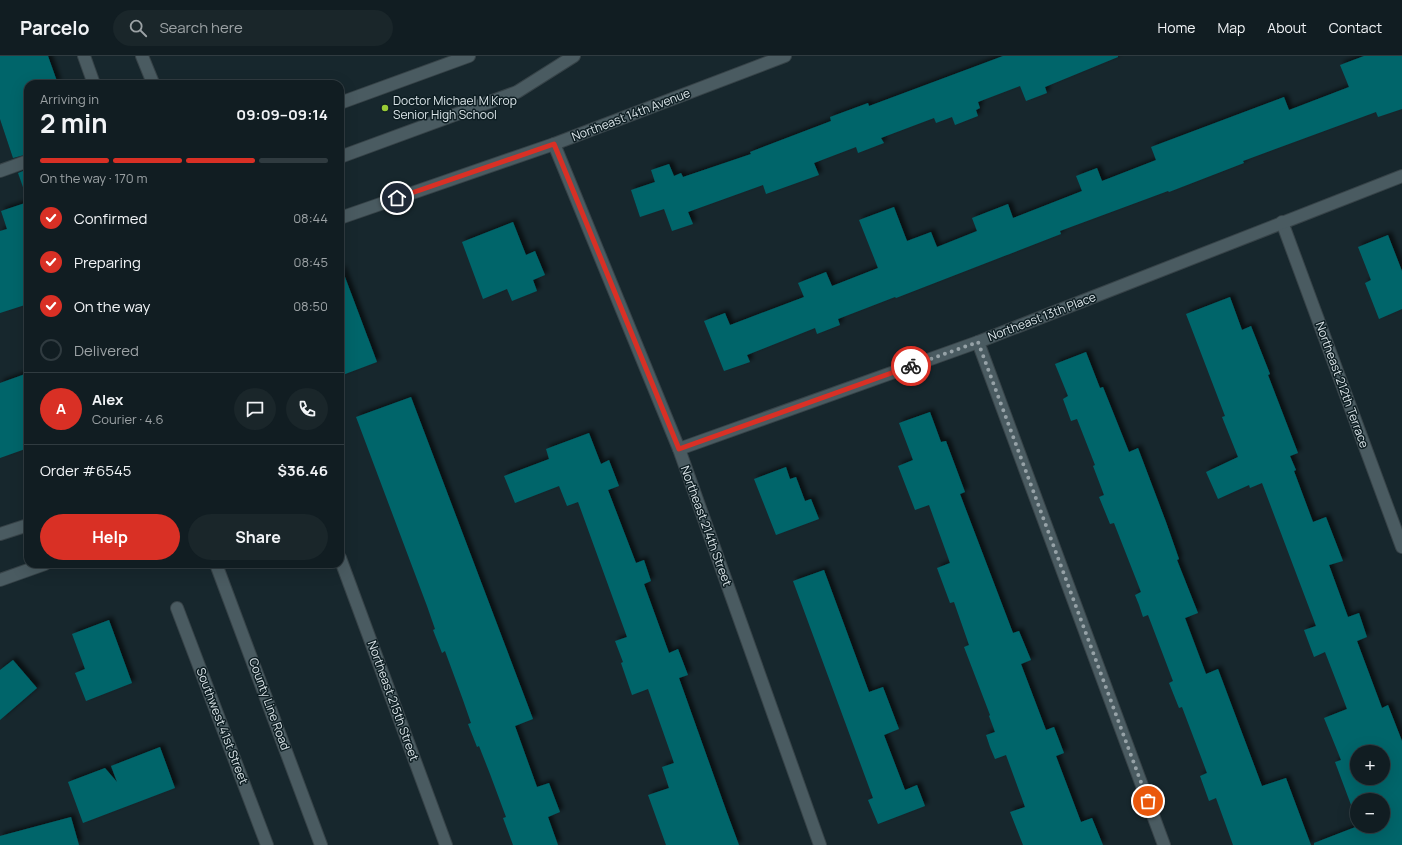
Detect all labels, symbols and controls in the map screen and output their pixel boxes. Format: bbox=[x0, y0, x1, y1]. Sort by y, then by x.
search box bbox=[113, 10, 393, 46]
text: Parcelo bbox=[20, 15, 89, 41]
icon: search bbox=[127, 17, 149, 39]
text: Search here bbox=[159, 17, 243, 38]
text: Home bbox=[1158, 18, 1195, 37]
text: Map bbox=[1217, 18, 1245, 37]
text: About bbox=[1267, 18, 1307, 37]
text: Contact bbox=[1329, 18, 1382, 37]
street label: Northeast 14th Avenue bbox=[569, 84, 693, 145]
text: Arriving in bbox=[40, 90, 99, 108]
place label: Doctor Michael M Krop Senior High School bbox=[393, 92, 517, 123]
marker: Doctor Michael M Krop Senior High School bbox=[380, 103, 390, 113]
text: 09:09–09:14 bbox=[236, 104, 328, 125]
text: 2 min bbox=[40, 105, 108, 141]
text: On the way · 170 m bbox=[40, 169, 147, 187]
pin bbox=[380, 181, 414, 215]
icon: home bbox=[386, 187, 408, 209]
icon: check bbox=[40, 207, 62, 229]
text: Confirmed bbox=[74, 208, 147, 229]
text: 08:44 bbox=[293, 209, 328, 227]
icon: check bbox=[40, 251, 62, 273]
text: Preparing bbox=[74, 252, 141, 273]
text: 08:45 bbox=[293, 253, 328, 271]
street label: Northeast 13th Place bbox=[985, 288, 1098, 345]
icon: check bbox=[40, 295, 62, 317]
text: On the way bbox=[74, 296, 150, 317]
text: 08:50 bbox=[293, 297, 328, 315]
street label: Northeast 212th Terrace bbox=[1312, 319, 1373, 450]
text: Delivered bbox=[74, 340, 139, 361]
courier bbox=[891, 346, 931, 386]
icon: bike bbox=[900, 355, 922, 377]
button: chat bbox=[234, 388, 276, 430]
button: phone bbox=[286, 388, 328, 430]
text: Alex bbox=[92, 389, 123, 410]
text: A bbox=[56, 398, 66, 419]
text: Courier · 4.6 bbox=[92, 410, 164, 428]
text: Order #6545 bbox=[40, 460, 131, 481]
text: $36.46 bbox=[278, 460, 328, 481]
street label: Northeast 214th Street bbox=[677, 463, 736, 588]
button: Help bbox=[40, 514, 180, 560]
button: Share bbox=[188, 514, 328, 560]
street label: Northeast 215th Street bbox=[364, 638, 423, 763]
street label: County Line Road bbox=[245, 655, 294, 752]
street label: Southwest 41st Street bbox=[192, 665, 253, 787]
map controls bbox=[1350, 745, 1390, 833]
button: + bbox=[1350, 745, 1390, 785]
pin bbox=[1131, 784, 1165, 818]
icon: bag bbox=[1137, 790, 1159, 812]
button: − bbox=[1350, 793, 1390, 833]

